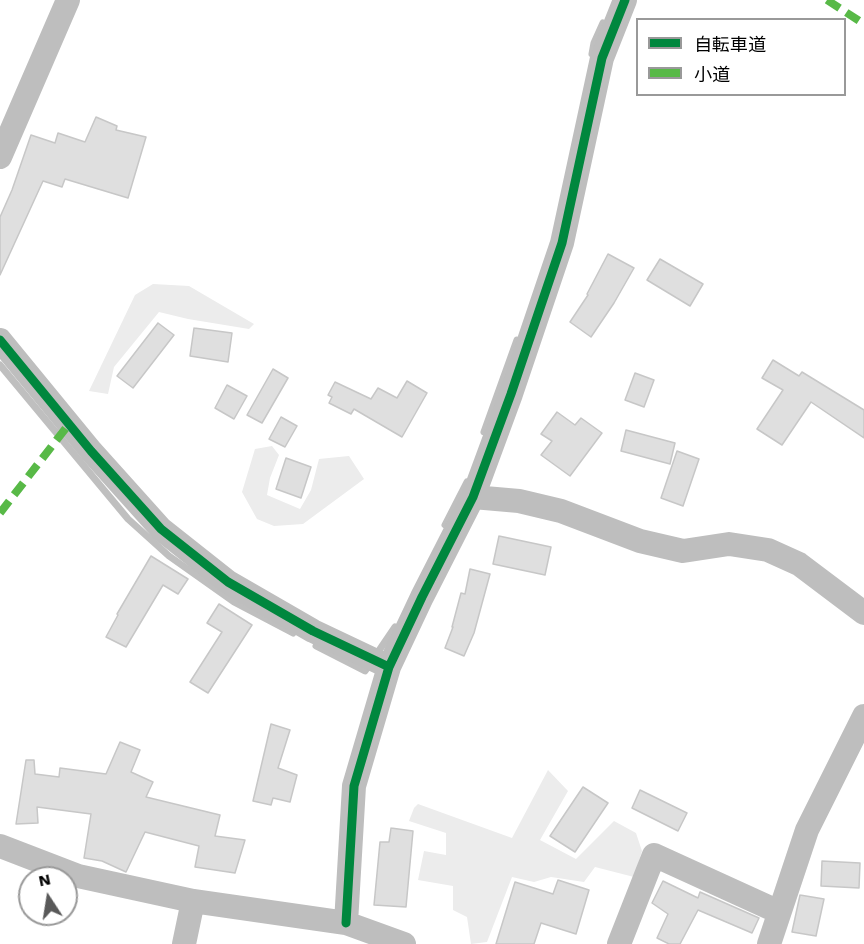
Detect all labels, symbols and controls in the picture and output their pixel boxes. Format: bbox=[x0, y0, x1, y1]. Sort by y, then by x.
legend bbox=[636, 18, 846, 96]
text: 自転車道 bbox=[694, 34, 766, 55]
text: 小道 bbox=[694, 64, 730, 85]
north arrow bbox=[18, 866, 78, 926]
text: N bbox=[37, 869, 52, 890]

